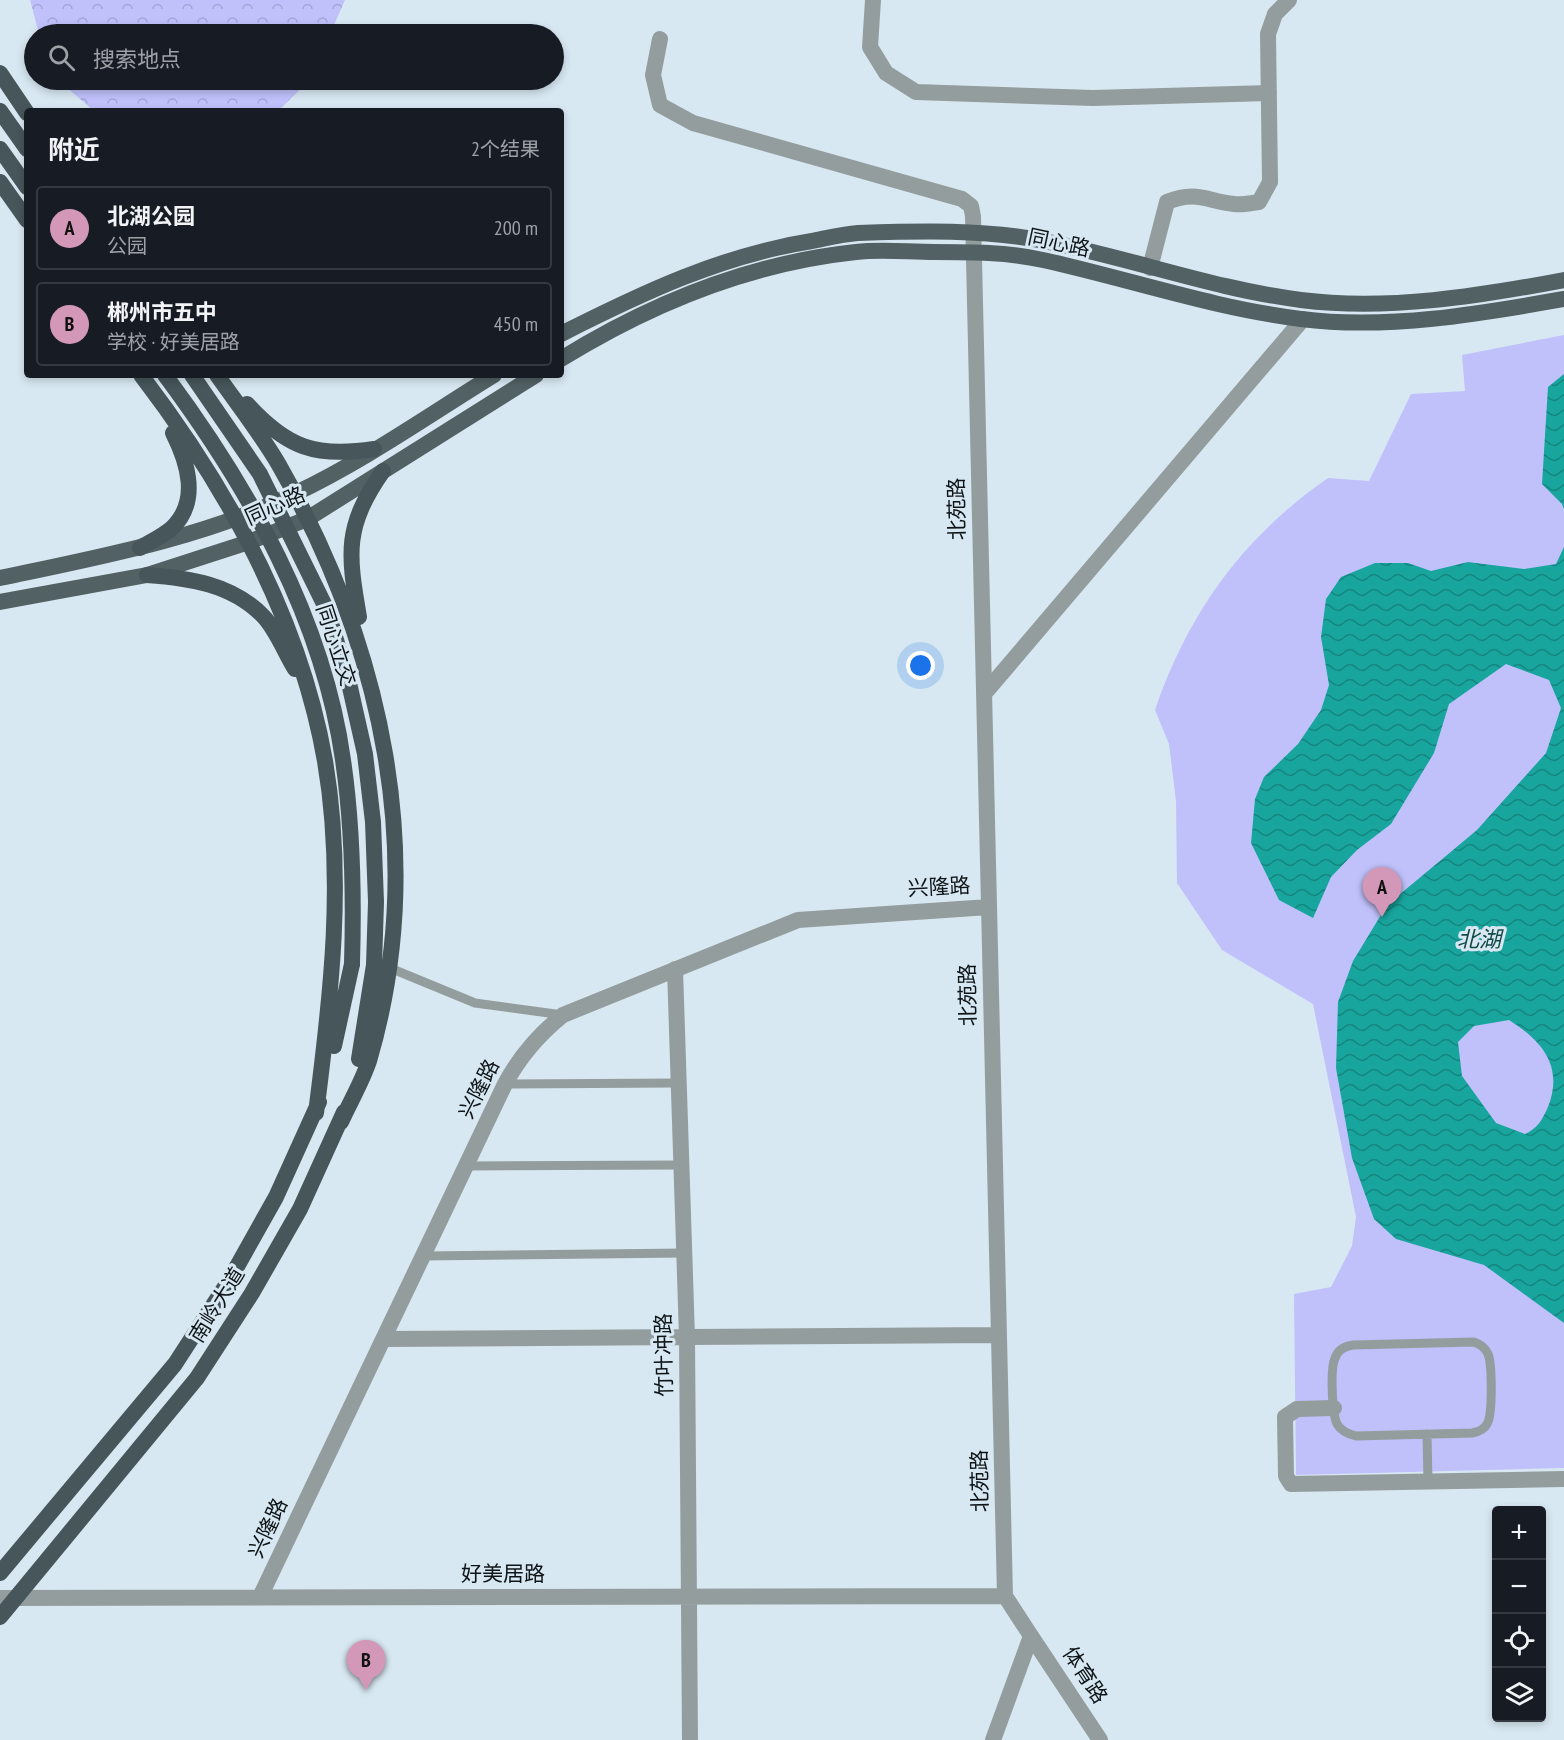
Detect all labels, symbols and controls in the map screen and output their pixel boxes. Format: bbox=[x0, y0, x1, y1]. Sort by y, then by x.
search box bbox=[24, 24, 564, 90]
icon: search bbox=[45, 41, 78, 74]
text: 搜索地点 bbox=[93, 45, 181, 73]
text: 附近 bbox=[48, 133, 100, 166]
text: 2个结果 bbox=[471, 136, 540, 162]
text: 北湖公园 bbox=[107, 202, 195, 230]
text: A bbox=[64, 215, 75, 241]
text: 200 m bbox=[494, 215, 538, 241]
street label: 同心路 bbox=[1025, 223, 1093, 262]
text: 公园 bbox=[107, 233, 147, 259]
text: 郴州市五中 bbox=[107, 298, 217, 326]
text: B bbox=[65, 311, 74, 337]
text: 450 m bbox=[494, 311, 538, 337]
text: 学校 · 好美居路 bbox=[107, 329, 240, 355]
street label: 北苑路 bbox=[942, 477, 971, 541]
street label: 同心路 bbox=[241, 480, 309, 531]
street label: 同心立交 bbox=[311, 601, 362, 689]
your location bbox=[906, 651, 935, 680]
pin: A bbox=[1362, 868, 1402, 917]
street label: 兴隆路 bbox=[907, 871, 971, 902]
water label: 北湖 bbox=[1457, 925, 1504, 953]
street label: 北苑路 bbox=[953, 963, 982, 1027]
street label: 兴隆路 bbox=[452, 1055, 505, 1123]
street label: 南岭大道 bbox=[183, 1262, 250, 1348]
street label: 竹叶冲路 bbox=[649, 1313, 678, 1397]
street label: 北苑路 bbox=[965, 1449, 994, 1513]
street label: 兴隆路 bbox=[242, 1494, 293, 1562]
map controls bbox=[1492, 1506, 1546, 1722]
button: + bbox=[1492, 1506, 1546, 1560]
street label: 好美居路 bbox=[461, 1560, 545, 1587]
button: − bbox=[1492, 1560, 1546, 1614]
button: locate bbox=[1492, 1614, 1546, 1668]
pin: B bbox=[346, 1640, 386, 1690]
street label: 体育路 bbox=[1057, 1641, 1114, 1708]
button: layers bbox=[1492, 1668, 1546, 1722]

